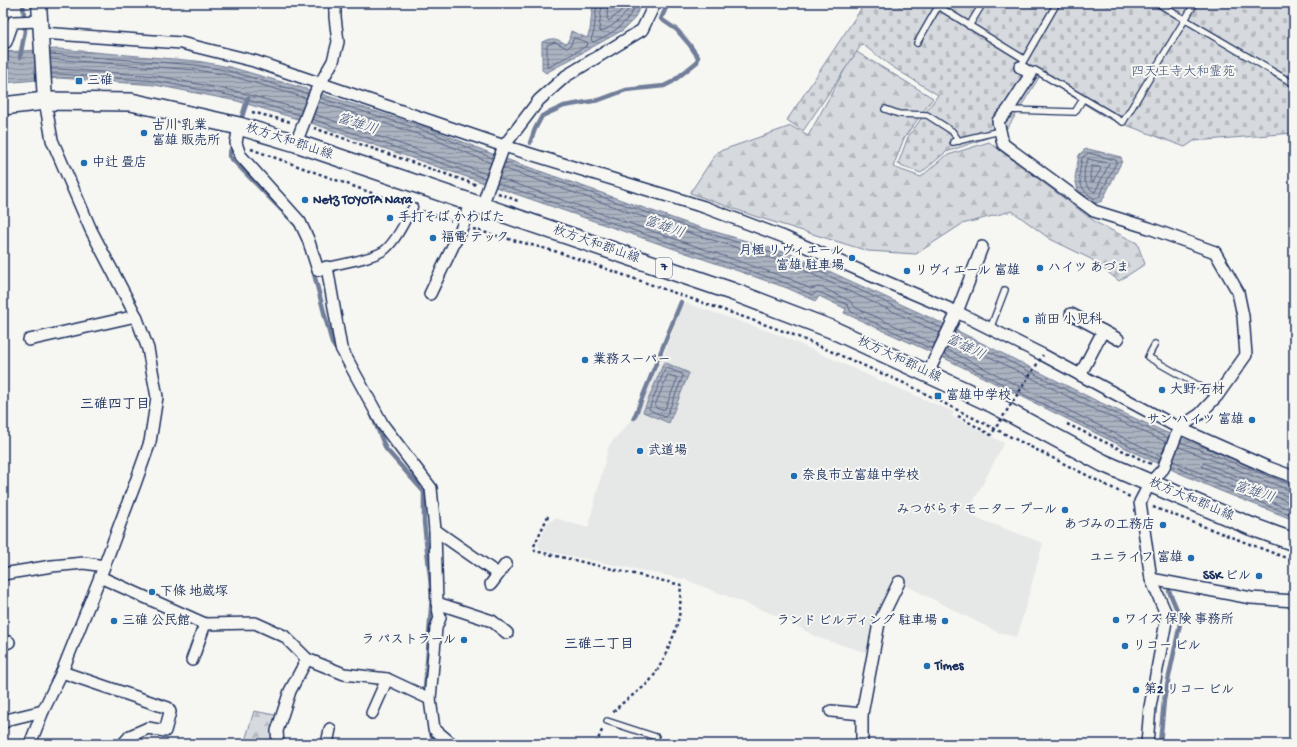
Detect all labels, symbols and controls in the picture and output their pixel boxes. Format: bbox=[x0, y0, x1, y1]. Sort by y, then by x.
park label: 四天王寺大和霊苑 bbox=[1131, 64, 1235, 80]
place label: 三碓 bbox=[87, 73, 113, 89]
marker: 三碓 bbox=[74, 76, 84, 86]
water label: 富雄川 bbox=[334, 109, 380, 140]
place label: 古川 乳業 富雄 販売所 bbox=[152, 118, 220, 149]
street label: 枚方大和郡山線 bbox=[243, 120, 336, 163]
marker: 古川 乳業 富雄 販売所 bbox=[139, 128, 149, 138]
place label: 中辻 畳店 bbox=[92, 155, 147, 171]
marker: 中辻 畳店 bbox=[79, 158, 89, 168]
place label: Netz TOYOTA Nara bbox=[313, 193, 413, 208]
marker: Netz TOYOTA Nara bbox=[300, 195, 310, 205]
place label: 手打そば かわばた bbox=[398, 210, 505, 226]
water label: 富雄川 bbox=[641, 212, 687, 243]
marker: 手打そば かわばた bbox=[385, 213, 395, 223]
street label: 枚方大和郡山線 bbox=[551, 222, 643, 267]
place label: 福電 テック bbox=[441, 230, 509, 246]
marker: 福電 テック bbox=[428, 233, 438, 243]
place label: 月極 リヴィエール 富雄 駐車場 bbox=[739, 243, 844, 274]
marker: 月極 リヴィエール 富雄 駐車場 bbox=[847, 253, 857, 263]
road number: 7 bbox=[656, 258, 672, 278]
place label: ハイツ あづま bbox=[1048, 260, 1129, 276]
place label: リヴィエール 富雄 bbox=[915, 263, 1020, 279]
marker: ハイツ あづま bbox=[1035, 263, 1045, 273]
marker: リヴィエール 富雄 bbox=[902, 266, 912, 276]
place label: 前田 小児科 bbox=[1034, 312, 1103, 328]
marker: 前田 小児科 bbox=[1021, 315, 1031, 325]
water label: 富雄川 bbox=[942, 330, 988, 365]
street label: 枚方大和郡山線 bbox=[855, 333, 945, 386]
place label: 業務スーパー bbox=[593, 352, 670, 368]
marker: 業務スーパー bbox=[580, 355, 590, 365]
place label: 大野 石材 bbox=[1170, 382, 1225, 398]
marker: 大野 石材 bbox=[1157, 385, 1167, 395]
place label: 富雄中学校 bbox=[946, 388, 1011, 404]
marker: 富雄中学校 bbox=[933, 391, 943, 401]
district label: 三碓四丁目 bbox=[80, 397, 150, 414]
place label: サン ハイツ 富雄 bbox=[1147, 412, 1244, 428]
marker: サン ハイツ 富雄 bbox=[1247, 415, 1257, 425]
place label: 武道場 bbox=[648, 443, 687, 459]
marker: 武道場 bbox=[635, 446, 645, 456]
place label: 奈良市立富雄中学校 bbox=[802, 468, 919, 484]
marker: 奈良市立富雄中学校 bbox=[789, 471, 799, 481]
street label: 枚方大和郡山線 bbox=[1146, 474, 1237, 525]
water label: 富雄川 bbox=[1231, 477, 1277, 508]
place label: みつがらす モーター プール bbox=[896, 502, 1057, 518]
marker: みつがらす モーター プール bbox=[1060, 505, 1070, 515]
place label: あづみの工務店 bbox=[1064, 517, 1155, 533]
marker: あづみの工務店 bbox=[1158, 520, 1168, 530]
place label: ユニライフ 富雄 bbox=[1089, 550, 1183, 566]
marker: ユニライフ 富雄 bbox=[1186, 553, 1196, 563]
place label: SSK ビル bbox=[1203, 569, 1251, 584]
marker: SSK ビル bbox=[1254, 571, 1264, 581]
place label: 下條 地蔵塚 bbox=[160, 584, 228, 600]
marker: 下條 地蔵塚 bbox=[147, 587, 157, 597]
place label: ワイズ 保険 事務所 bbox=[1124, 612, 1233, 628]
place label: 三碓 公民館 bbox=[122, 613, 190, 629]
place label: ランド ビルディング 駐車場 bbox=[777, 613, 937, 629]
marker: ワイズ 保険 事務所 bbox=[1111, 615, 1121, 625]
marker: 三碓 公民館 bbox=[109, 616, 119, 626]
marker: ランド ビルディング 駐車場 bbox=[940, 616, 950, 626]
place label: ラ パストラール bbox=[361, 633, 456, 648]
marker: ラ パストラール bbox=[459, 635, 469, 645]
district label: 三碓二丁目 bbox=[564, 637, 634, 654]
place label: リコー ビル bbox=[1133, 639, 1201, 654]
marker: リコー ビル bbox=[1120, 641, 1130, 651]
place label: Times bbox=[934, 659, 965, 674]
marker: Times bbox=[922, 661, 932, 671]
place label: 第2 リコー ビル bbox=[1144, 682, 1234, 698]
marker: 第2 リコー ビル bbox=[1131, 685, 1141, 695]

